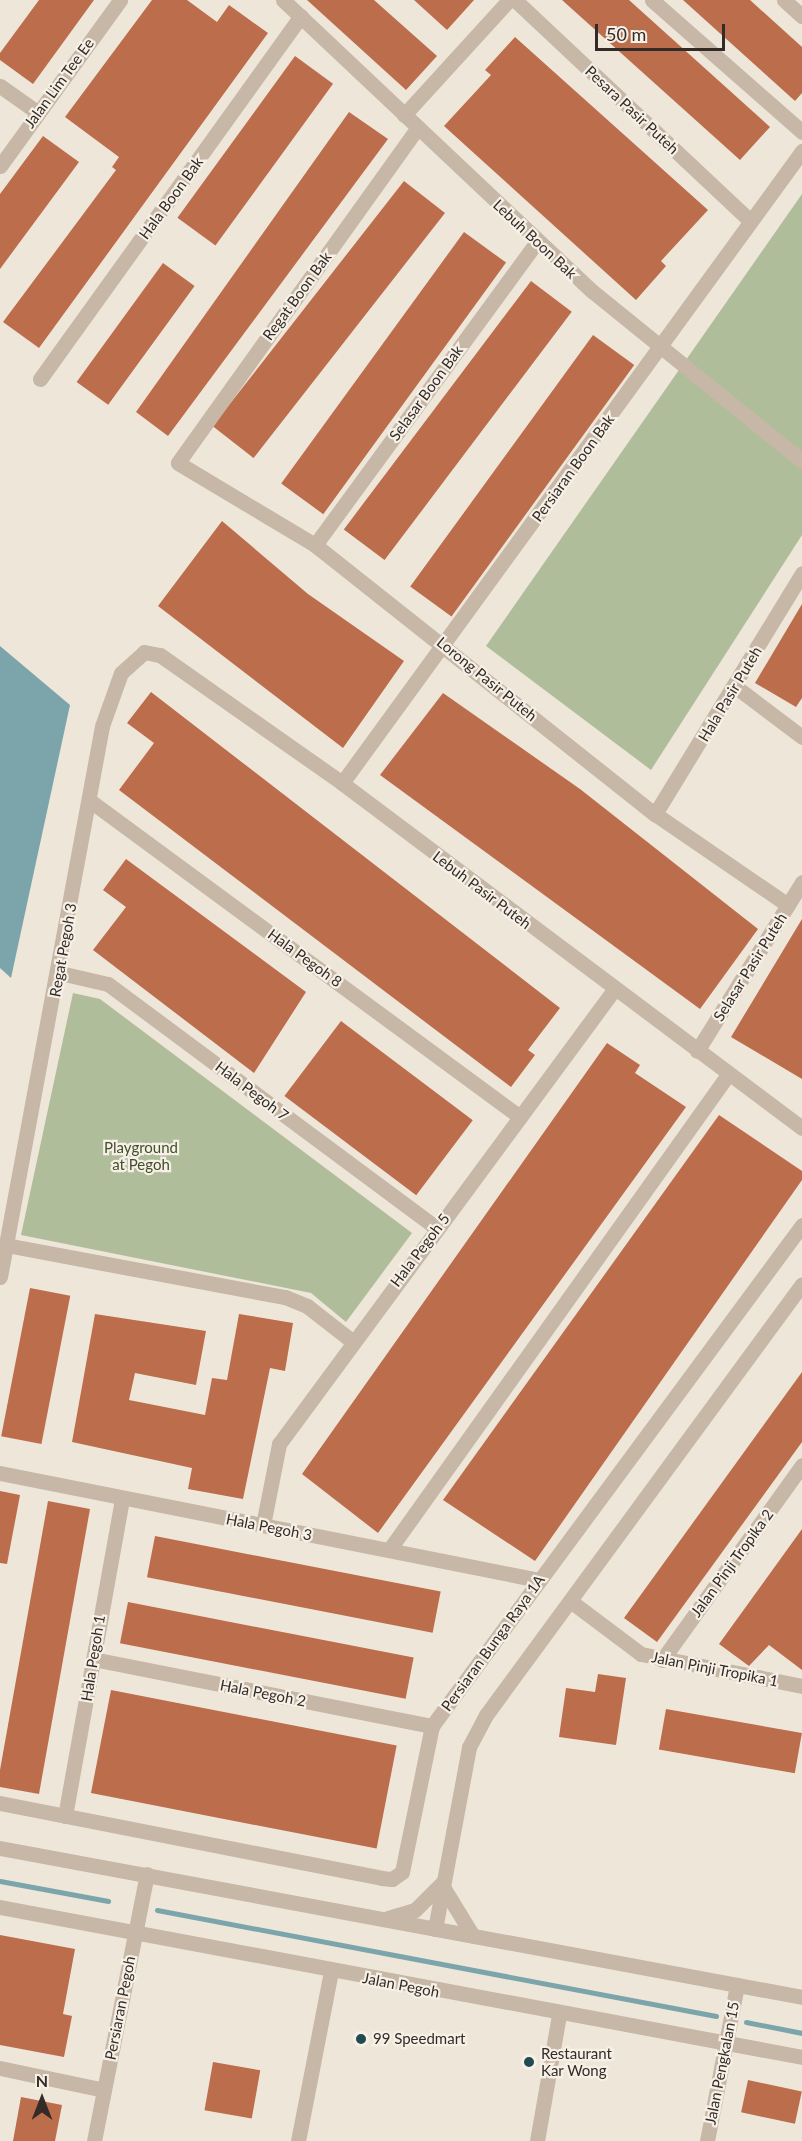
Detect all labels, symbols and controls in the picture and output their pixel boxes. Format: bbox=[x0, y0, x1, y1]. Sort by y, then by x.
scale bar bbox=[598, 12, 728, 50]
text: 50 m bbox=[606, 23, 646, 45]
street label: Jalan Lim Tee Ee bbox=[20, 34, 98, 132]
street label: Pesara Pasir Puteh bbox=[581, 62, 683, 158]
street label: Hala Boon Bak bbox=[135, 153, 207, 243]
street label: Lebuh Boon Bak bbox=[490, 196, 580, 282]
street label: Regat Boon Bak bbox=[259, 248, 335, 344]
street label: Selasar Boon Bak bbox=[385, 342, 467, 444]
street label: Persiaran Boon Bak bbox=[528, 411, 618, 525]
street label: Lorong Pasir Puteh bbox=[433, 633, 541, 725]
street label: Hala Pasir Puteh bbox=[694, 643, 766, 745]
street label: Lebuh Pasir Puteh bbox=[429, 847, 535, 933]
street label: Regat Pegoh 3 bbox=[46, 902, 80, 998]
street label: Selasar Pasir Puteh bbox=[709, 909, 791, 1025]
street label: Hala Pegoh 8 bbox=[264, 925, 346, 991]
street label: Hala Pegoh 7 bbox=[212, 1058, 292, 1124]
park label: Playground at Pegoh bbox=[104, 1138, 178, 1173]
street label: Hala Pegoh 5 bbox=[387, 1210, 453, 1290]
street label: Jalan Pinji Tropika 2 bbox=[687, 1505, 777, 1621]
street label: Hala Pegoh 3 bbox=[225, 1510, 313, 1544]
street label: Persiaran Bunga Raya 1A bbox=[437, 1571, 549, 1715]
street label: Hala Pegoh 1 bbox=[77, 1614, 109, 1702]
street label: Jalan Pinji Tropika 1 bbox=[650, 1648, 780, 1690]
street label: Hala Pegoh 2 bbox=[219, 1676, 307, 1710]
street label: Persiaran Pegoh bbox=[101, 1954, 139, 2062]
street label: Jalan Pegoh bbox=[361, 1969, 441, 2001]
street label: Jalan Pengkalan 15 bbox=[701, 2000, 743, 2126]
place label: 99 Speedmart bbox=[373, 2030, 465, 2048]
marker: 99 Speedmart bbox=[354, 2032, 368, 2046]
place label: Restaurant Kar Wong bbox=[541, 2044, 612, 2079]
marker: Restaurant Kar Wong bbox=[522, 2055, 536, 2069]
north arrow bbox=[12, 2069, 72, 2129]
text: N bbox=[36, 2071, 48, 2090]

